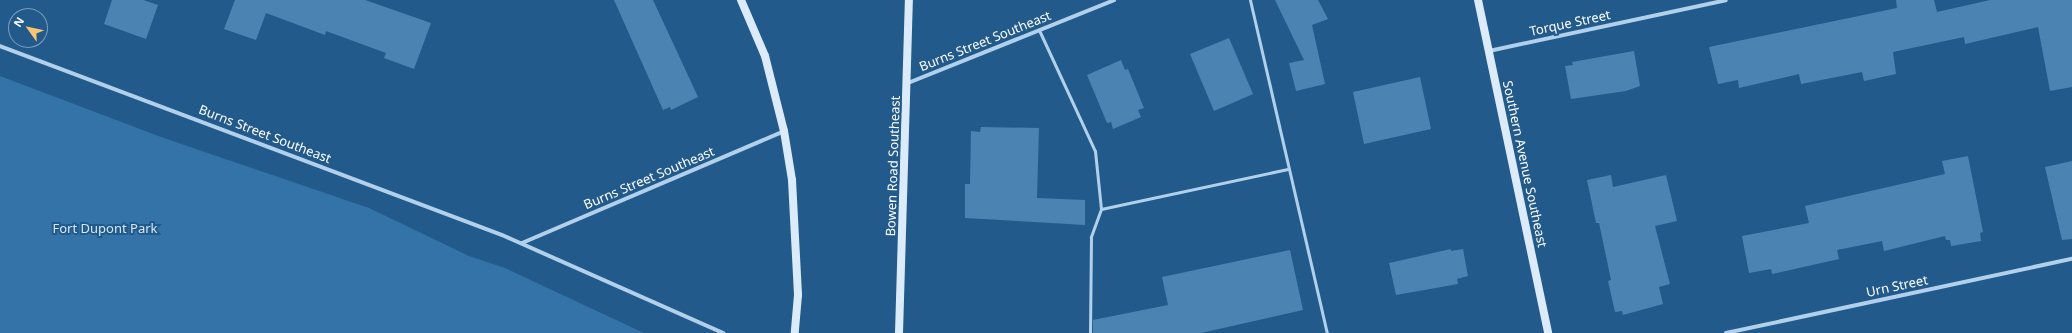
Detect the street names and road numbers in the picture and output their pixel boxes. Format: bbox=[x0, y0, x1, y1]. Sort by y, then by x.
street label: Burns Street Southeast bbox=[917, 7, 1053, 75]
street label: Torque Street bbox=[1528, 7, 1612, 39]
street label: Southern Avenue Southeast bbox=[1500, 79, 1550, 249]
street label: Bowen Road Southeast bbox=[883, 95, 903, 237]
street label: Burns Street Southeast bbox=[197, 102, 333, 166]
street label: Burns Street Southeast bbox=[581, 143, 717, 213]
street label: Urn Street bbox=[1865, 272, 1929, 300]

